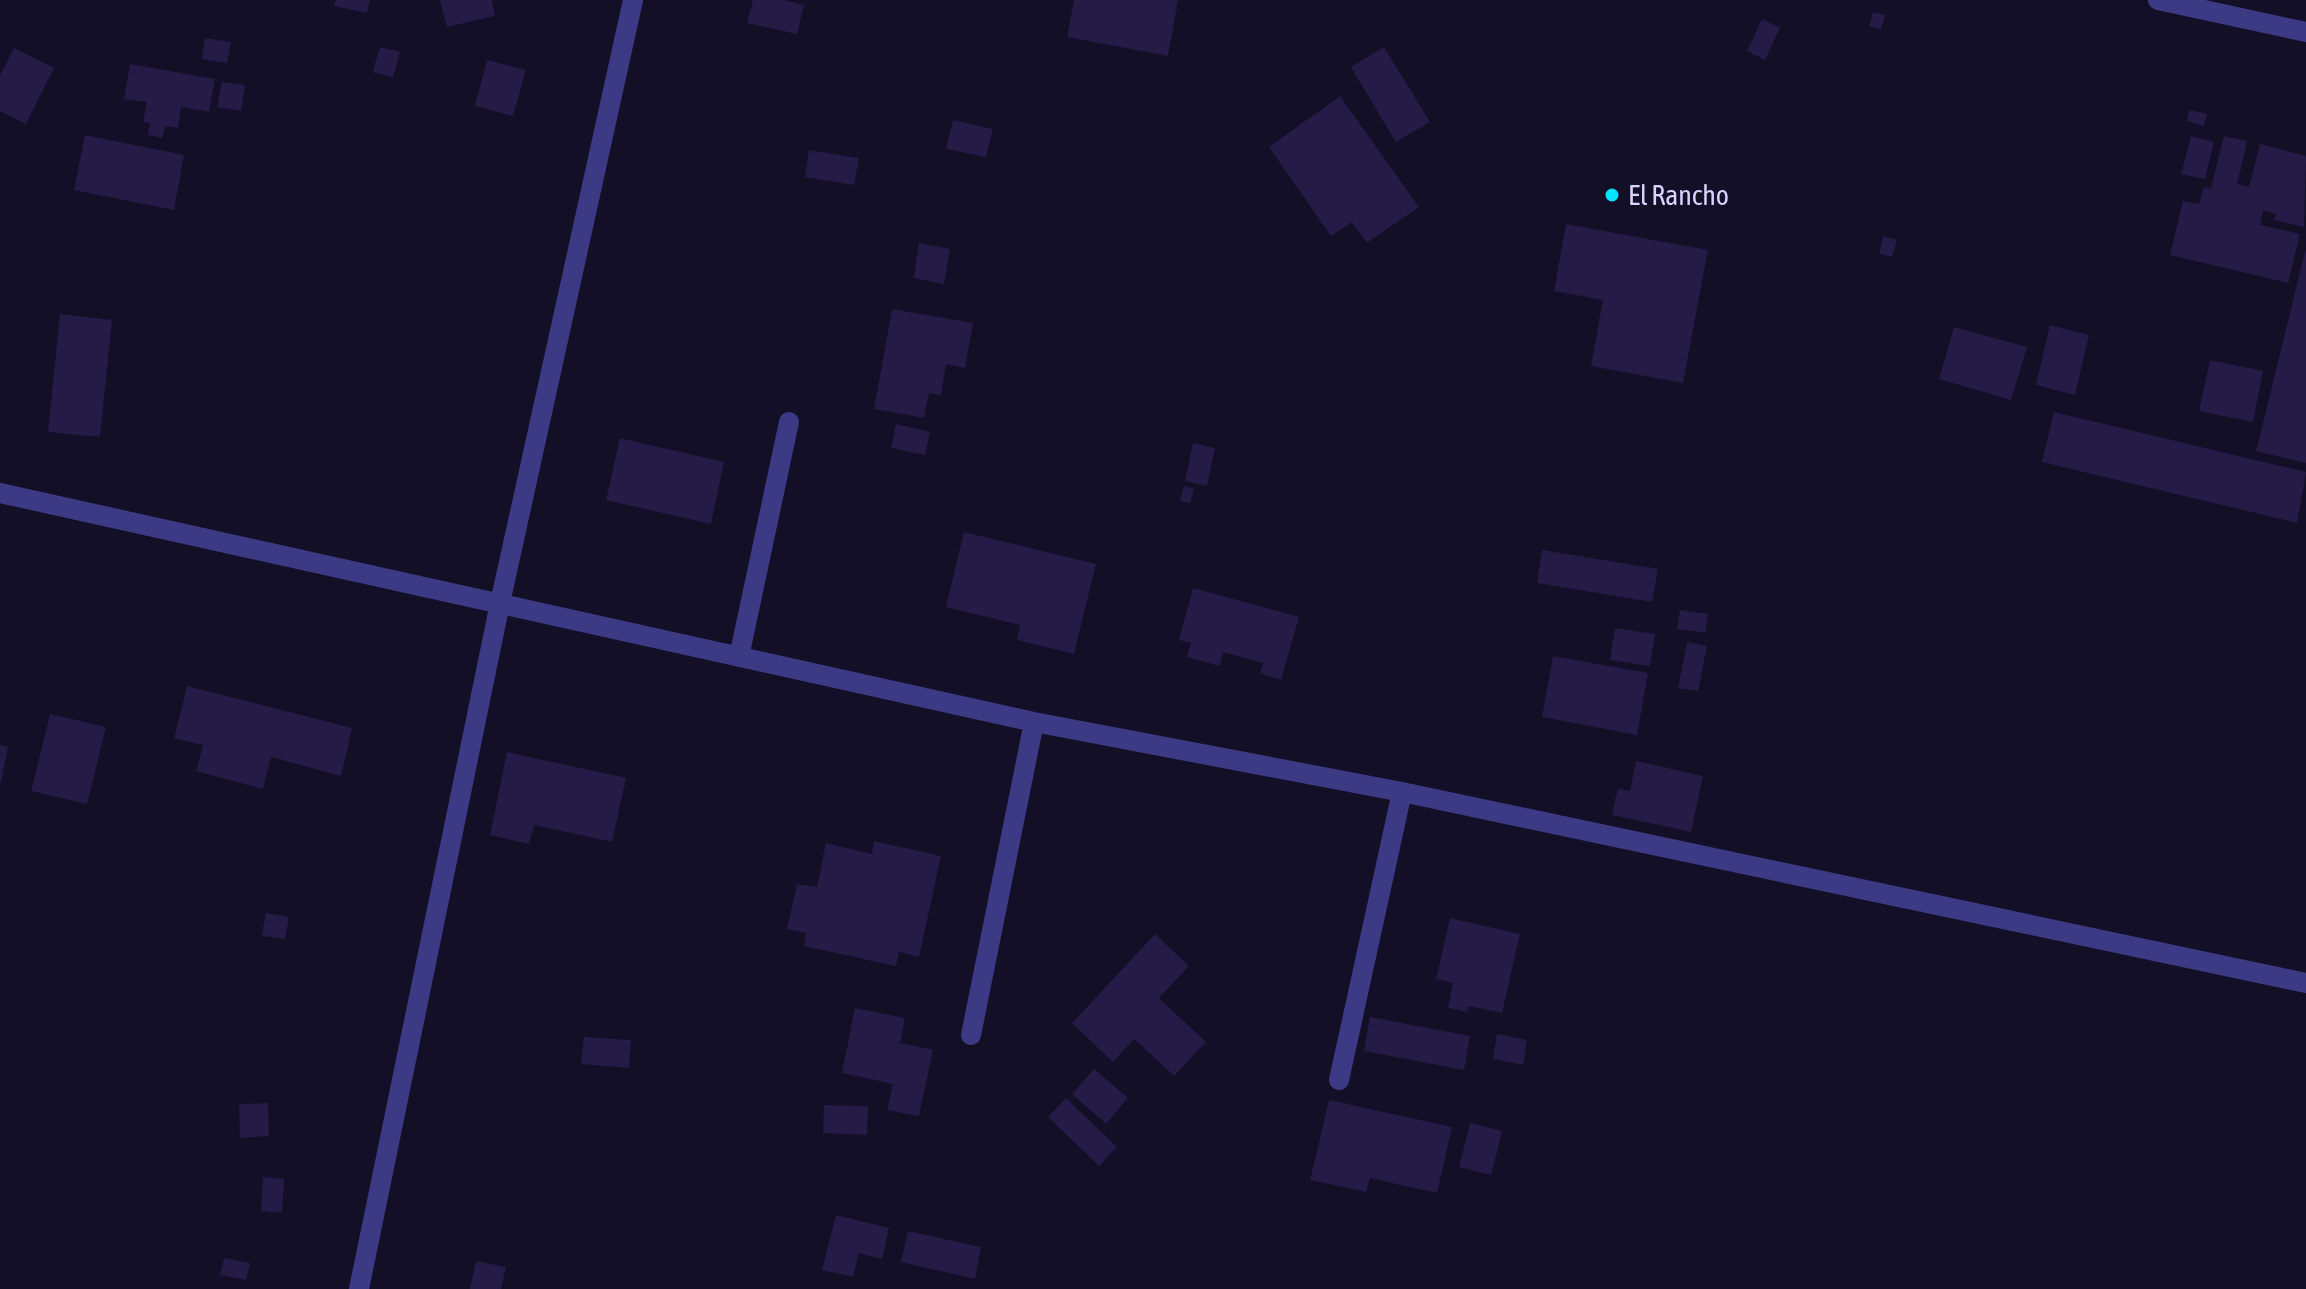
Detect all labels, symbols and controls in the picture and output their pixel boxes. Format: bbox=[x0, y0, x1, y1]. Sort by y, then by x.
place label: El Rancho bbox=[1628, 179, 1729, 211]
marker: El Rancho bbox=[1603, 186, 1621, 204]

